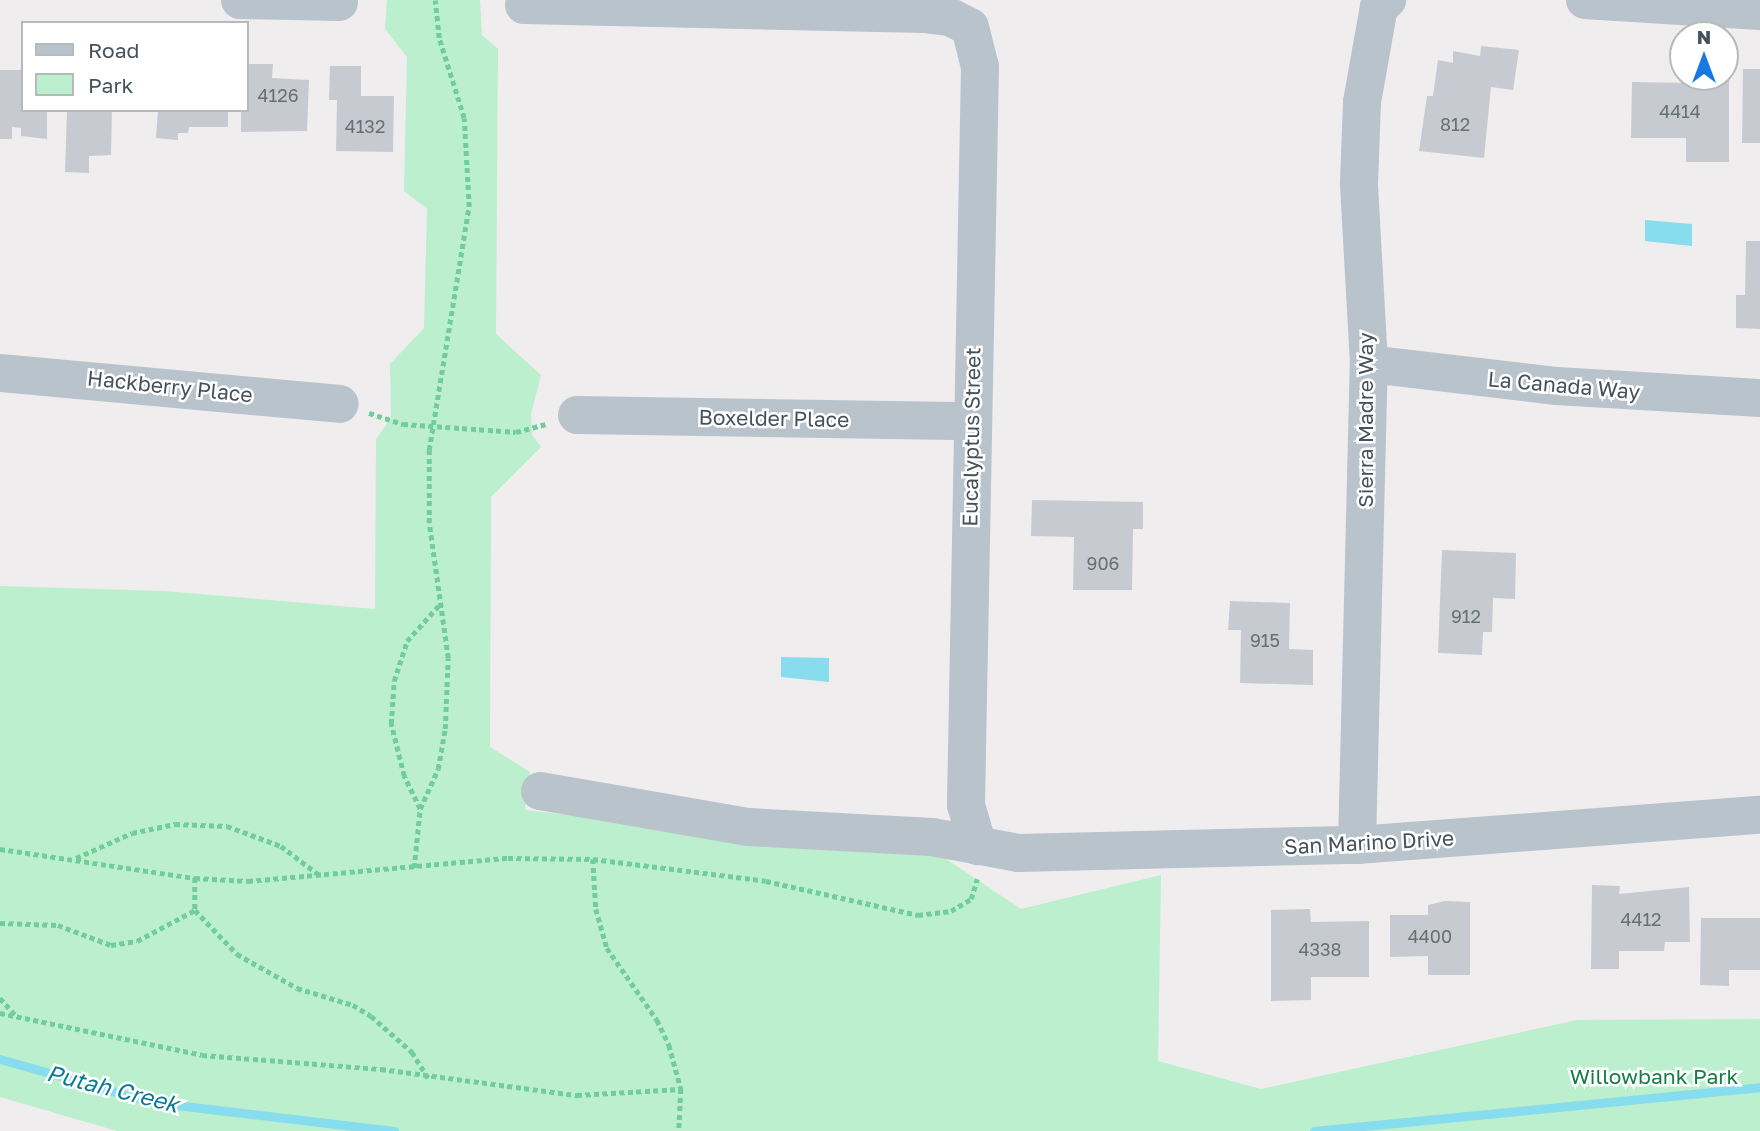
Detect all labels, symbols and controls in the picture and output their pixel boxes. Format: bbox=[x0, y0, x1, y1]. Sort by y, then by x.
legend bbox=[21, 21, 248, 112]
north arrow bbox=[1669, 21, 1739, 91]
text: N bbox=[1697, 25, 1711, 48]
text: Road bbox=[88, 37, 139, 63]
text: Park bbox=[88, 72, 133, 98]
house number: 4126 bbox=[257, 84, 299, 106]
house number: 4414 bbox=[1659, 100, 1701, 122]
house number: 812 bbox=[1440, 113, 1470, 135]
house number: 4132 bbox=[345, 115, 385, 137]
street label: Sierra Madre Way bbox=[1352, 332, 1378, 508]
street label: Eucalyptus Street bbox=[957, 347, 985, 527]
street label: Hackberry Place bbox=[86, 365, 254, 407]
street label: La Canada Way bbox=[1487, 366, 1641, 404]
street label: Boxelder Place bbox=[699, 404, 849, 432]
house number: 906 bbox=[1087, 552, 1119, 574]
house number: 912 bbox=[1451, 605, 1481, 627]
house number: 915 bbox=[1250, 629, 1280, 651]
street label: San Marino Drive bbox=[1283, 825, 1455, 859]
house number: 4412 bbox=[1620, 908, 1662, 930]
house number: 4400 bbox=[1408, 925, 1452, 947]
house number: 4338 bbox=[1298, 938, 1342, 960]
water label: Putah Creek bbox=[44, 1058, 182, 1118]
park label: Willowbank Park bbox=[1570, 1063, 1738, 1089]

